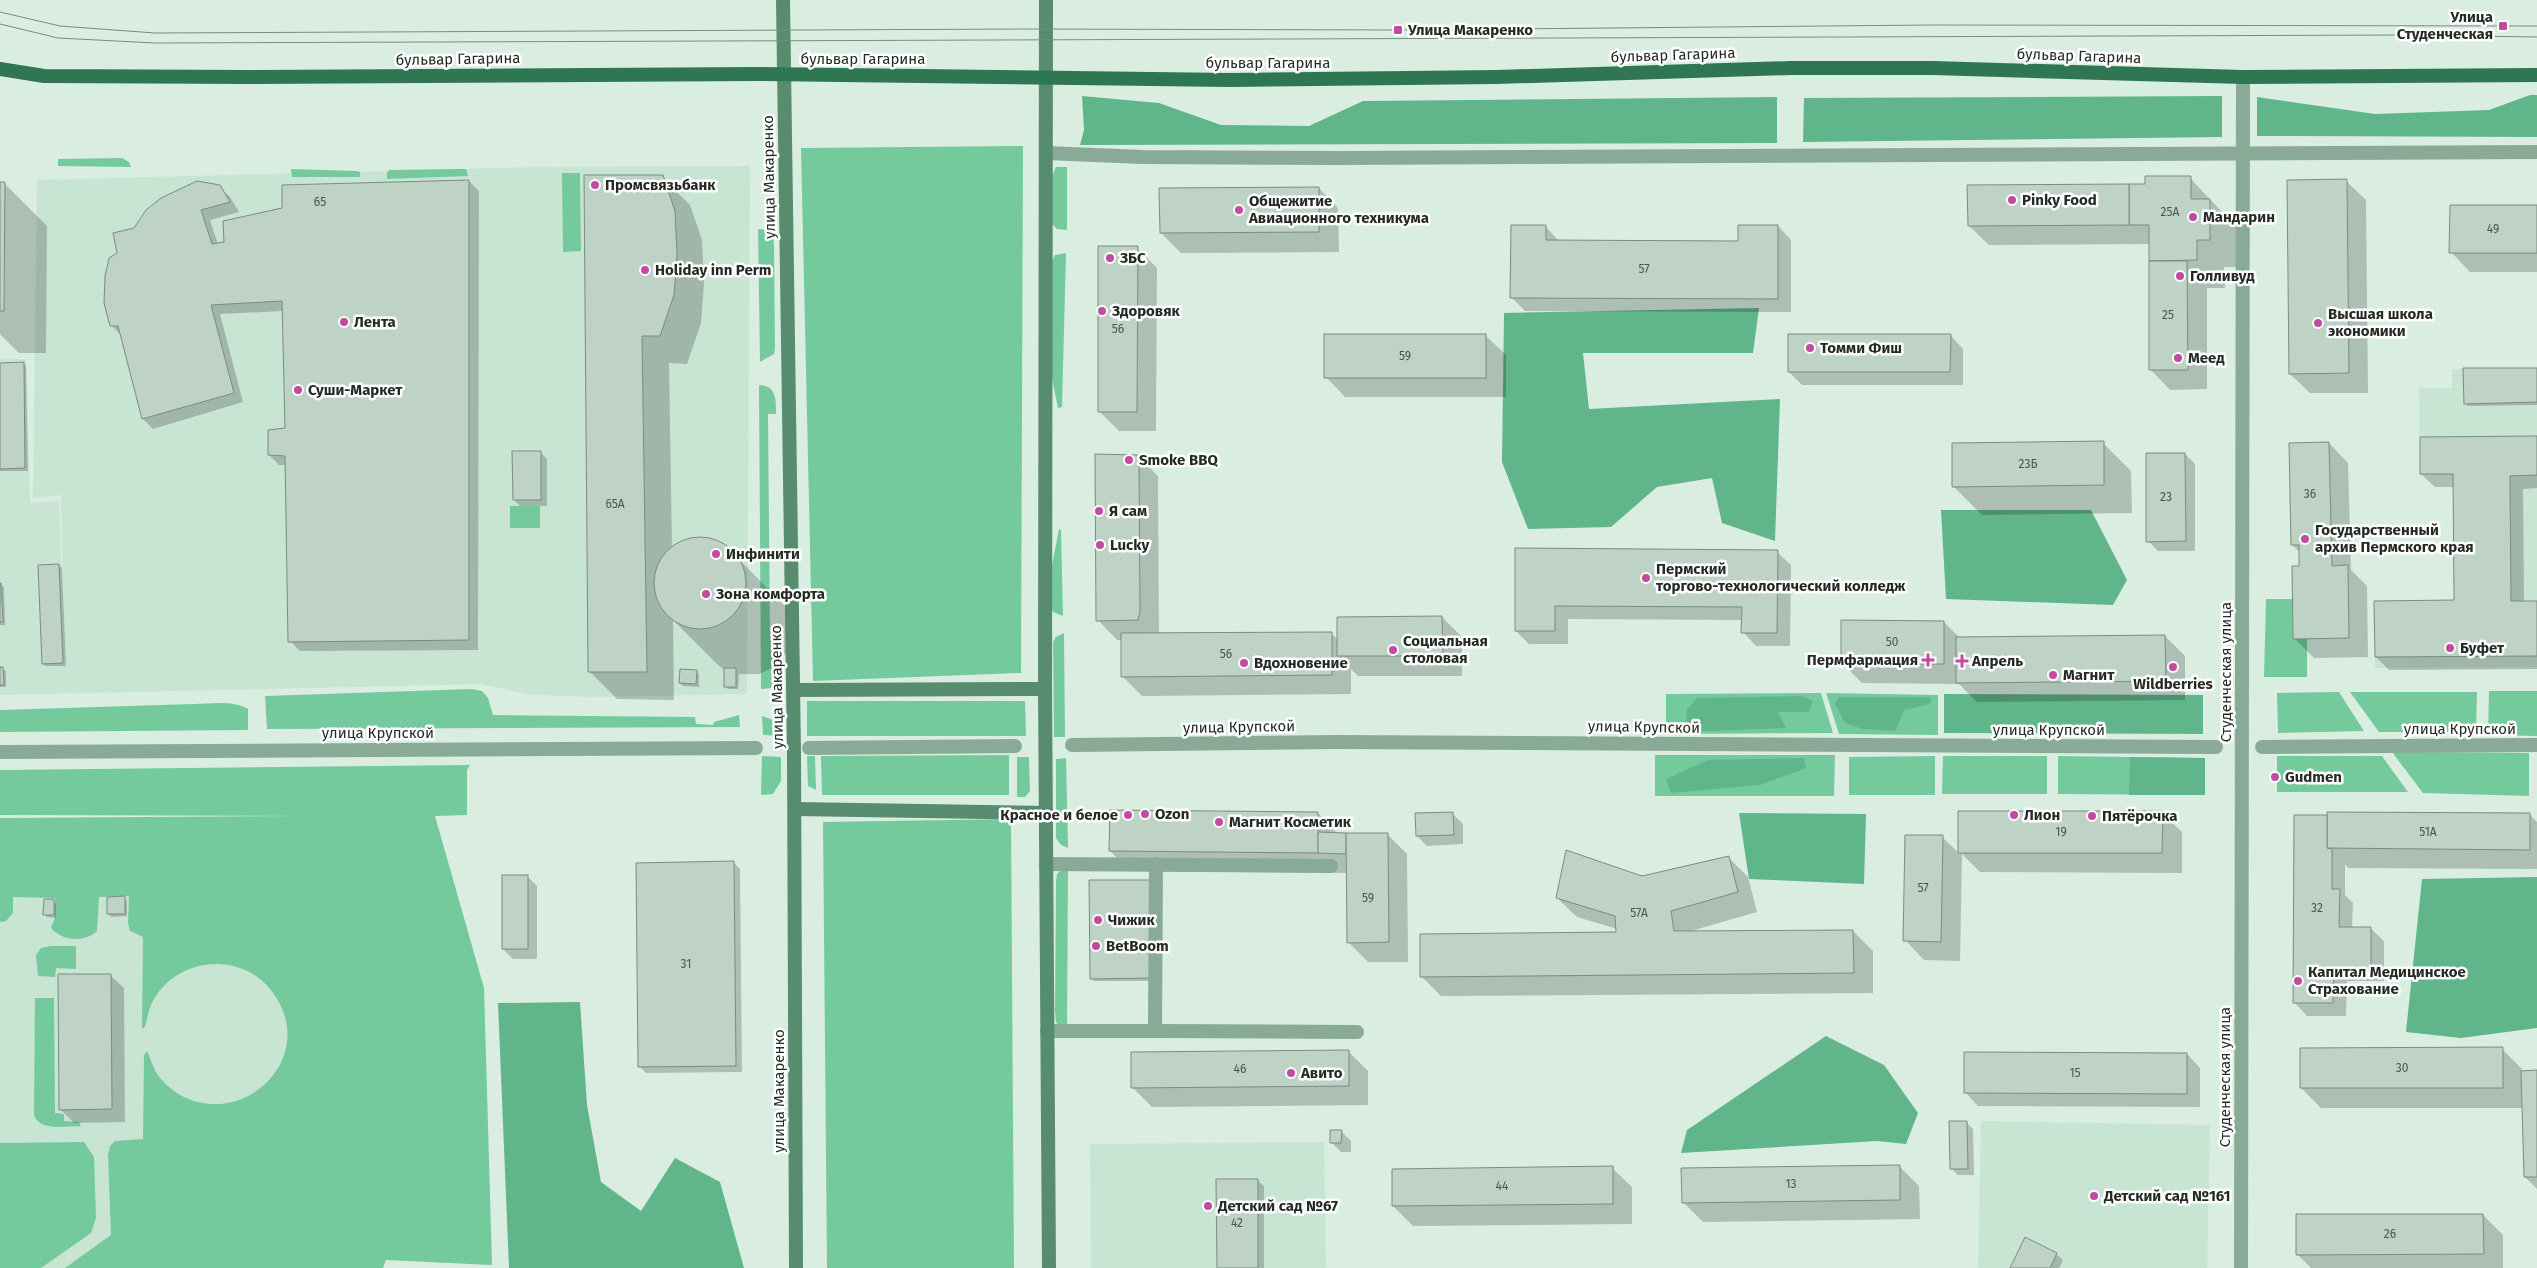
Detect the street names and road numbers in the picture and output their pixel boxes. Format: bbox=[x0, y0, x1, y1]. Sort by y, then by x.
street label: бульвар Гагарина bbox=[1610, 44, 1736, 66]
street label: бульвар Гагарина bbox=[2016, 45, 2142, 67]
street label: бульвар Гагарина bbox=[395, 49, 521, 69]
street label: бульвар Гагарина bbox=[801, 50, 925, 68]
street label: бульвар Гагарина bbox=[1206, 54, 1330, 72]
street label: улица Макаренко bbox=[759, 115, 779, 239]
street label: Студенческая улица bbox=[2217, 602, 2235, 742]
street label: улица Макаренко bbox=[767, 625, 787, 749]
street label: улица Крупской bbox=[1183, 717, 1295, 737]
street label: улица Крупской bbox=[1588, 717, 1700, 737]
street label: улица Крупской bbox=[2404, 720, 2516, 738]
street label: улица Крупской bbox=[1993, 721, 2105, 739]
street label: улица Крупской bbox=[322, 724, 434, 742]
street label: Студенческая улица bbox=[2216, 1007, 2234, 1147]
street label: улица Макаренко bbox=[770, 1029, 788, 1153]

